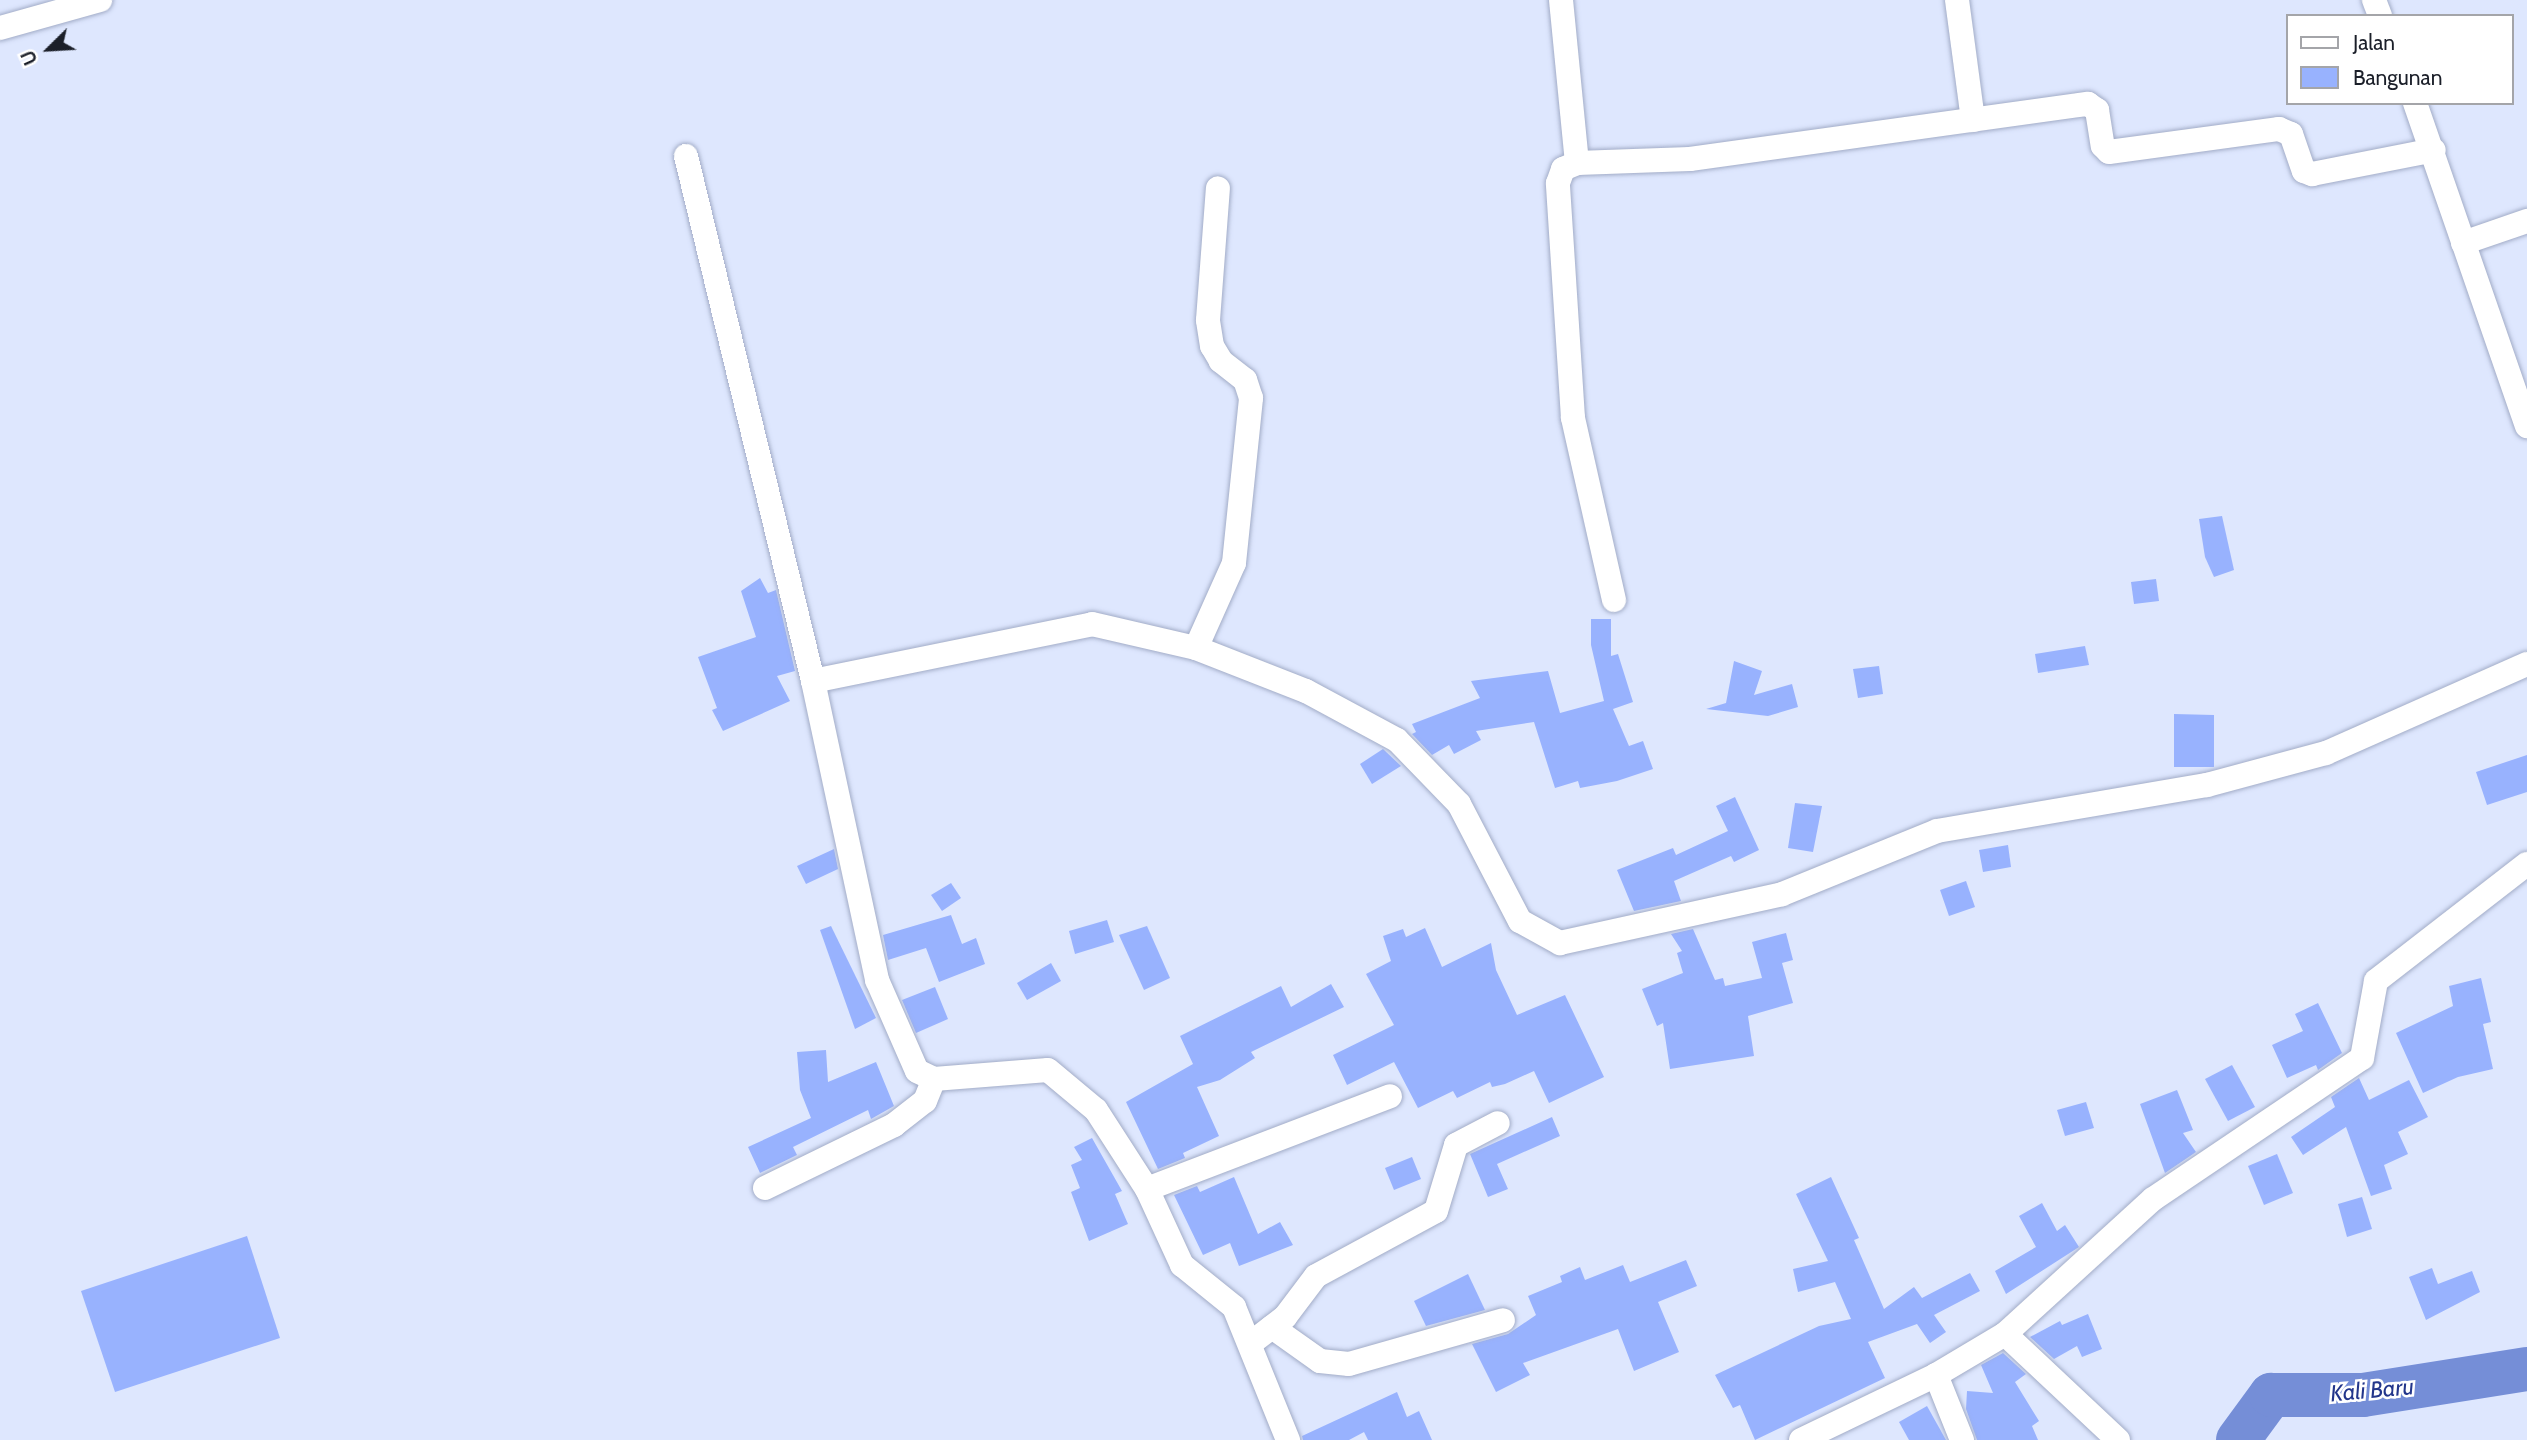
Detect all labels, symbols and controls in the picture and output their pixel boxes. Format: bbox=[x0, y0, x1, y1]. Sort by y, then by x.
north arrow bbox=[14, 14, 84, 84]
legend bbox=[2286, 14, 2513, 105]
text: Jalan bbox=[2353, 30, 2395, 55]
text: U bbox=[16, 47, 43, 69]
text: Bangunan bbox=[2353, 65, 2442, 90]
water label: Kali Baru bbox=[2329, 1373, 2415, 1407]

